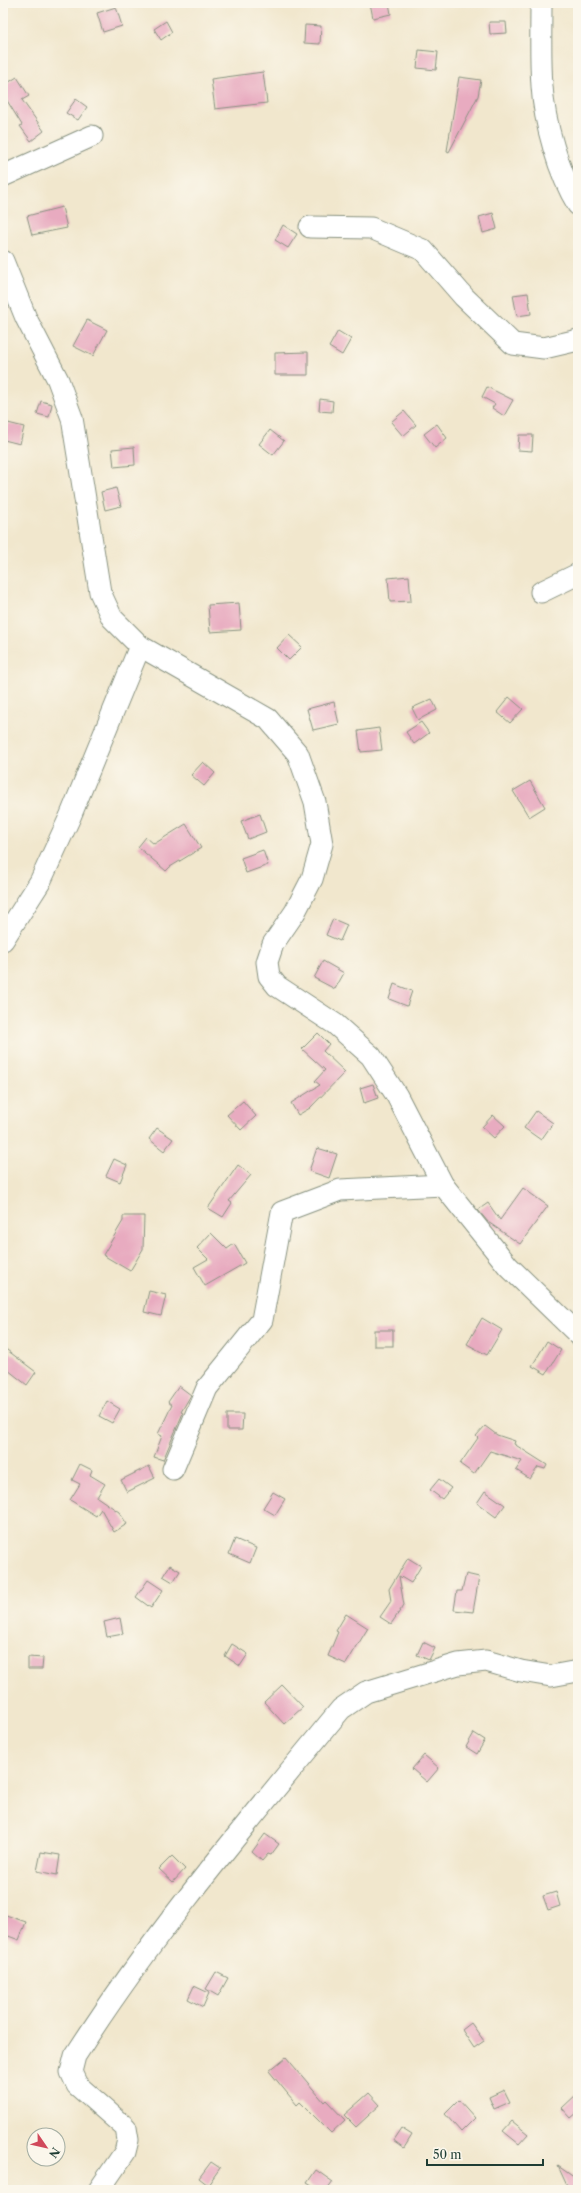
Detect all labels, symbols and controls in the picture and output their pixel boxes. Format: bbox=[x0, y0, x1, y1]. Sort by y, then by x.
north arrow bbox=[26, 2127, 66, 2167]
scale bar bbox=[427, 2141, 543, 2167]
text: N bbox=[46, 2145, 63, 2161]
text: 50 m bbox=[433, 2147, 462, 2162]

